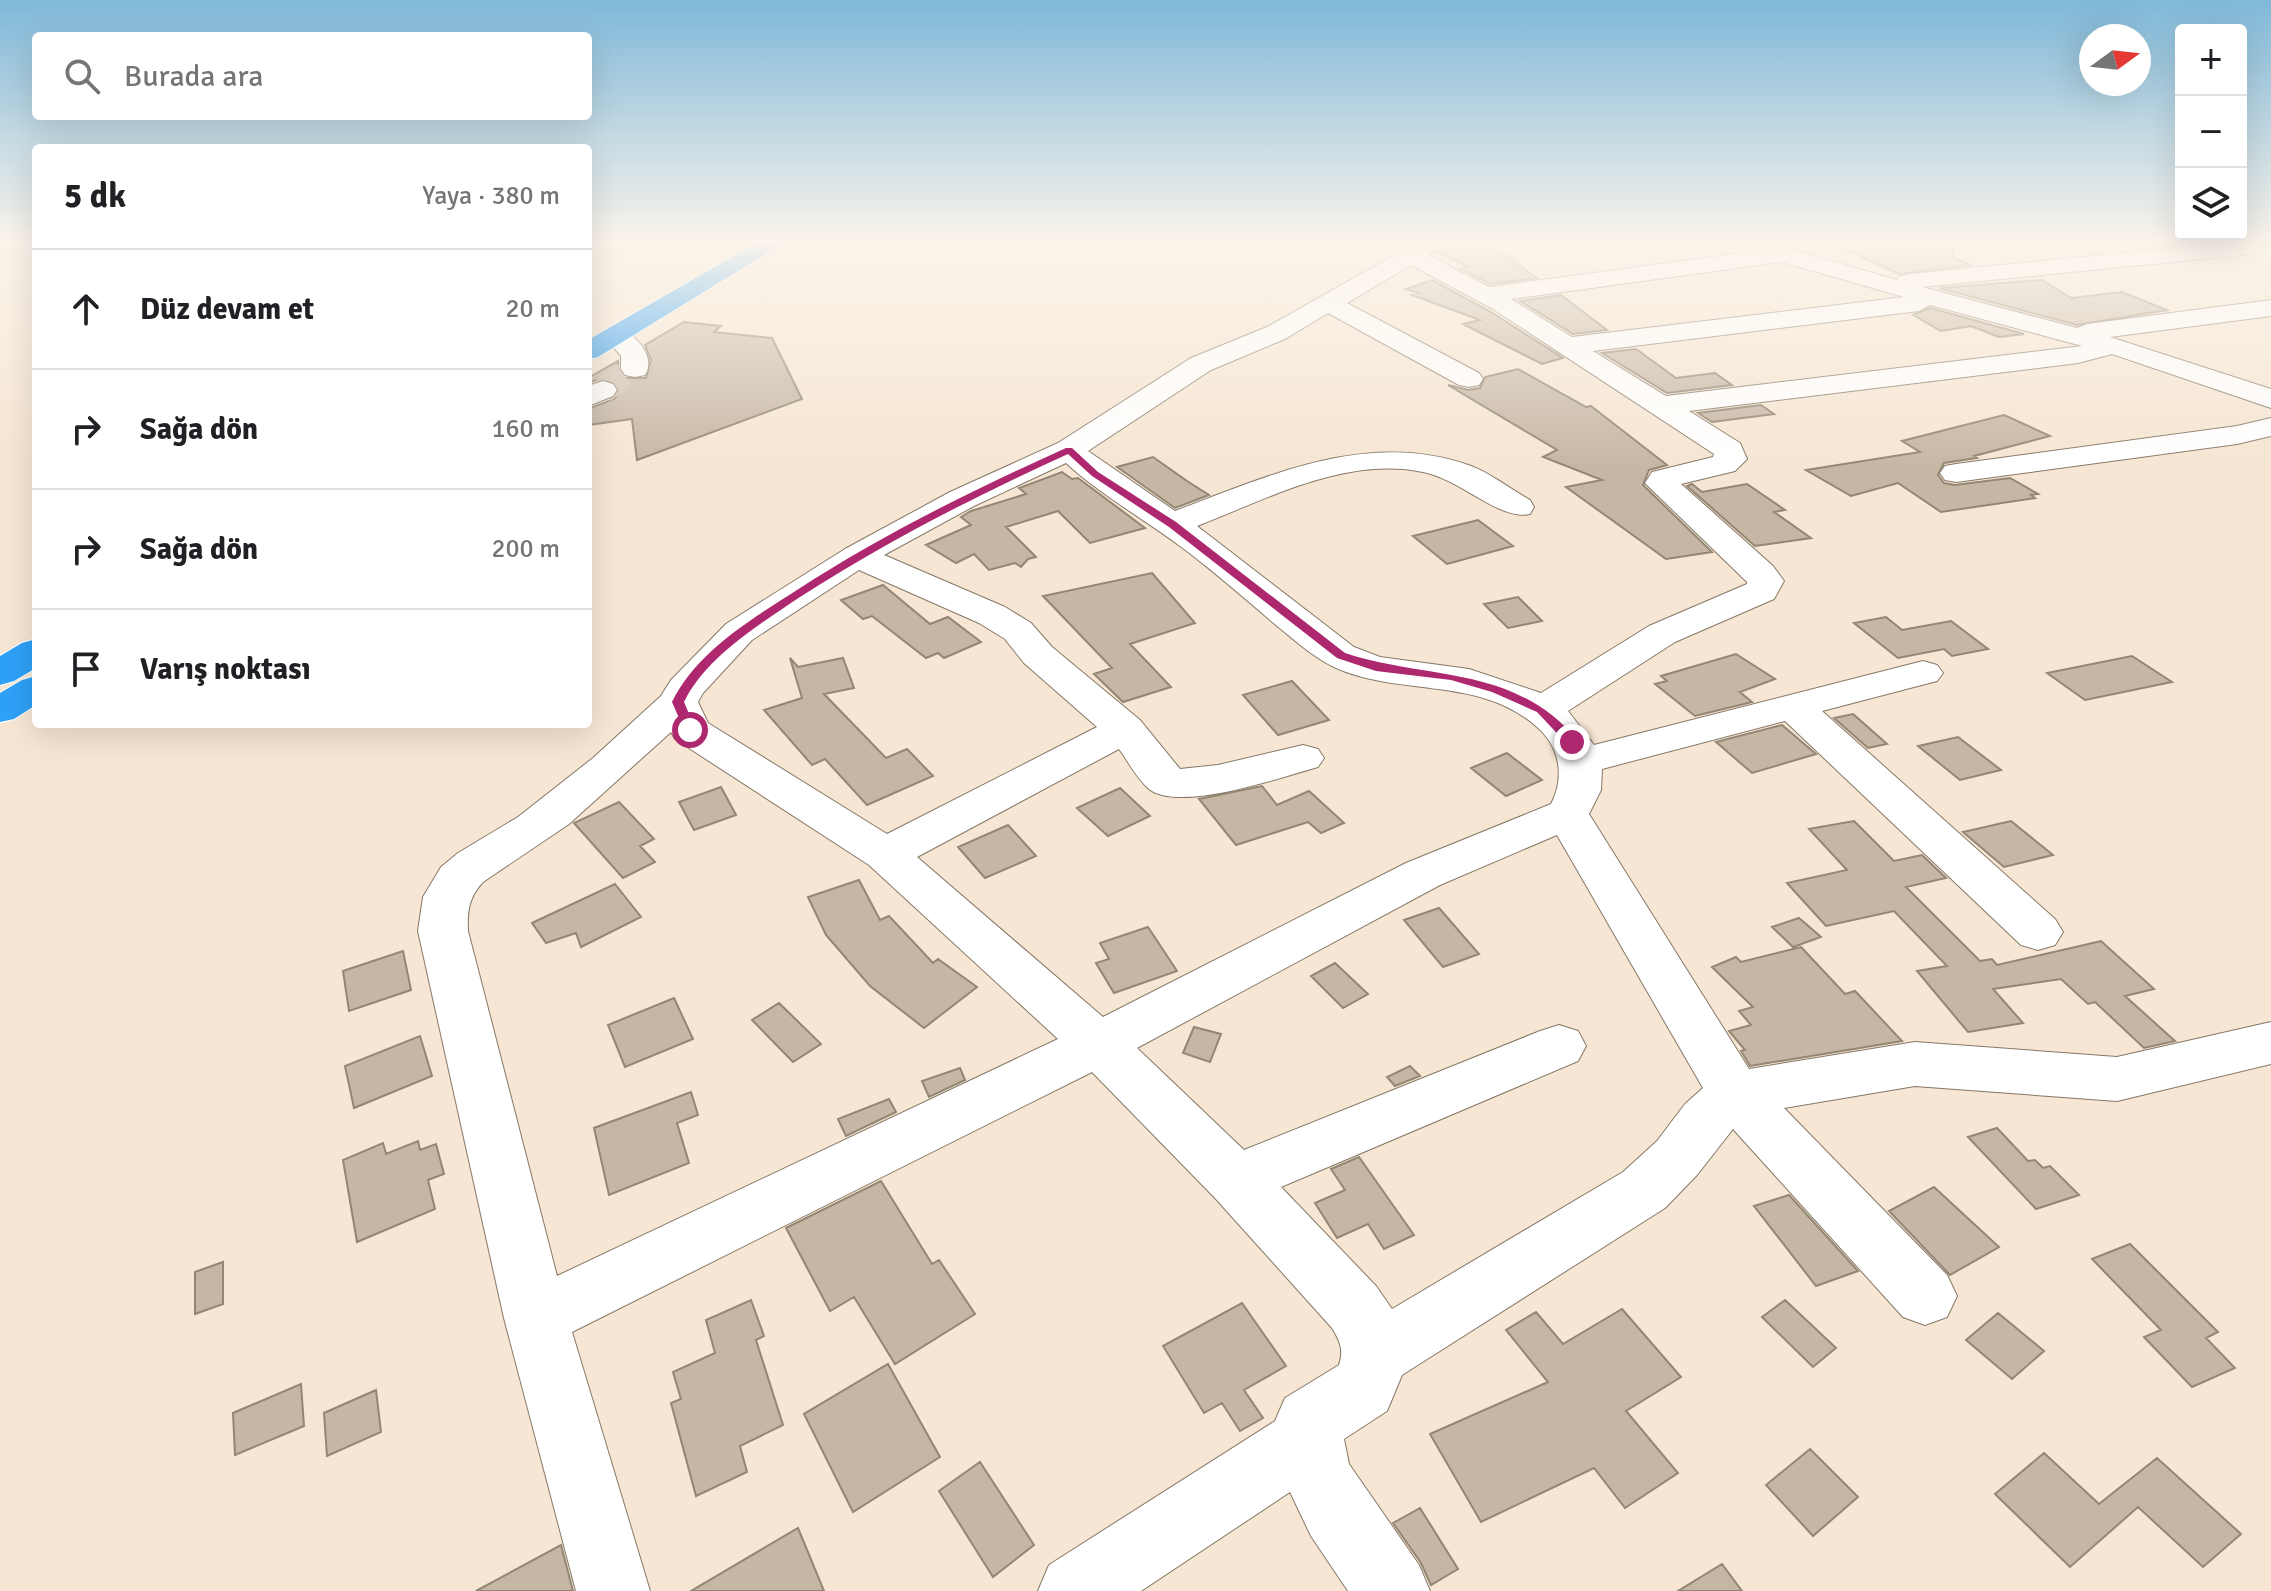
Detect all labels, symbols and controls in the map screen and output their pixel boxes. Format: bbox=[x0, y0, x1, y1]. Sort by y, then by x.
north arrow bbox=[2079, 24, 2151, 96]
map controls bbox=[2175, 24, 2247, 240]
button: + bbox=[2175, 24, 2247, 96]
search box bbox=[32, 32, 592, 120]
icon: search bbox=[60, 54, 104, 98]
text: Burada ara bbox=[124, 58, 263, 95]
button: − bbox=[2175, 96, 2247, 168]
button: layers bbox=[2175, 168, 2247, 240]
text: 5 dk bbox=[64, 175, 126, 217]
text: Yaya · 380 m bbox=[422, 180, 560, 212]
icon: ahead bbox=[64, 287, 108, 331]
text: Düz devam et bbox=[140, 291, 314, 328]
text: 20 m bbox=[505, 293, 560, 325]
icon: right bbox=[64, 407, 108, 451]
text: Sağa dön bbox=[140, 411, 258, 448]
text: 160 m bbox=[491, 413, 560, 445]
icon: right bbox=[64, 527, 108, 571]
text: Sağa dön bbox=[140, 531, 258, 568]
text: 200 m bbox=[491, 533, 560, 565]
icon: arrive bbox=[64, 647, 108, 691]
text: Varış noktası bbox=[140, 651, 311, 688]
route start bbox=[672, 712, 708, 748]
route end bbox=[1554, 724, 1590, 760]

